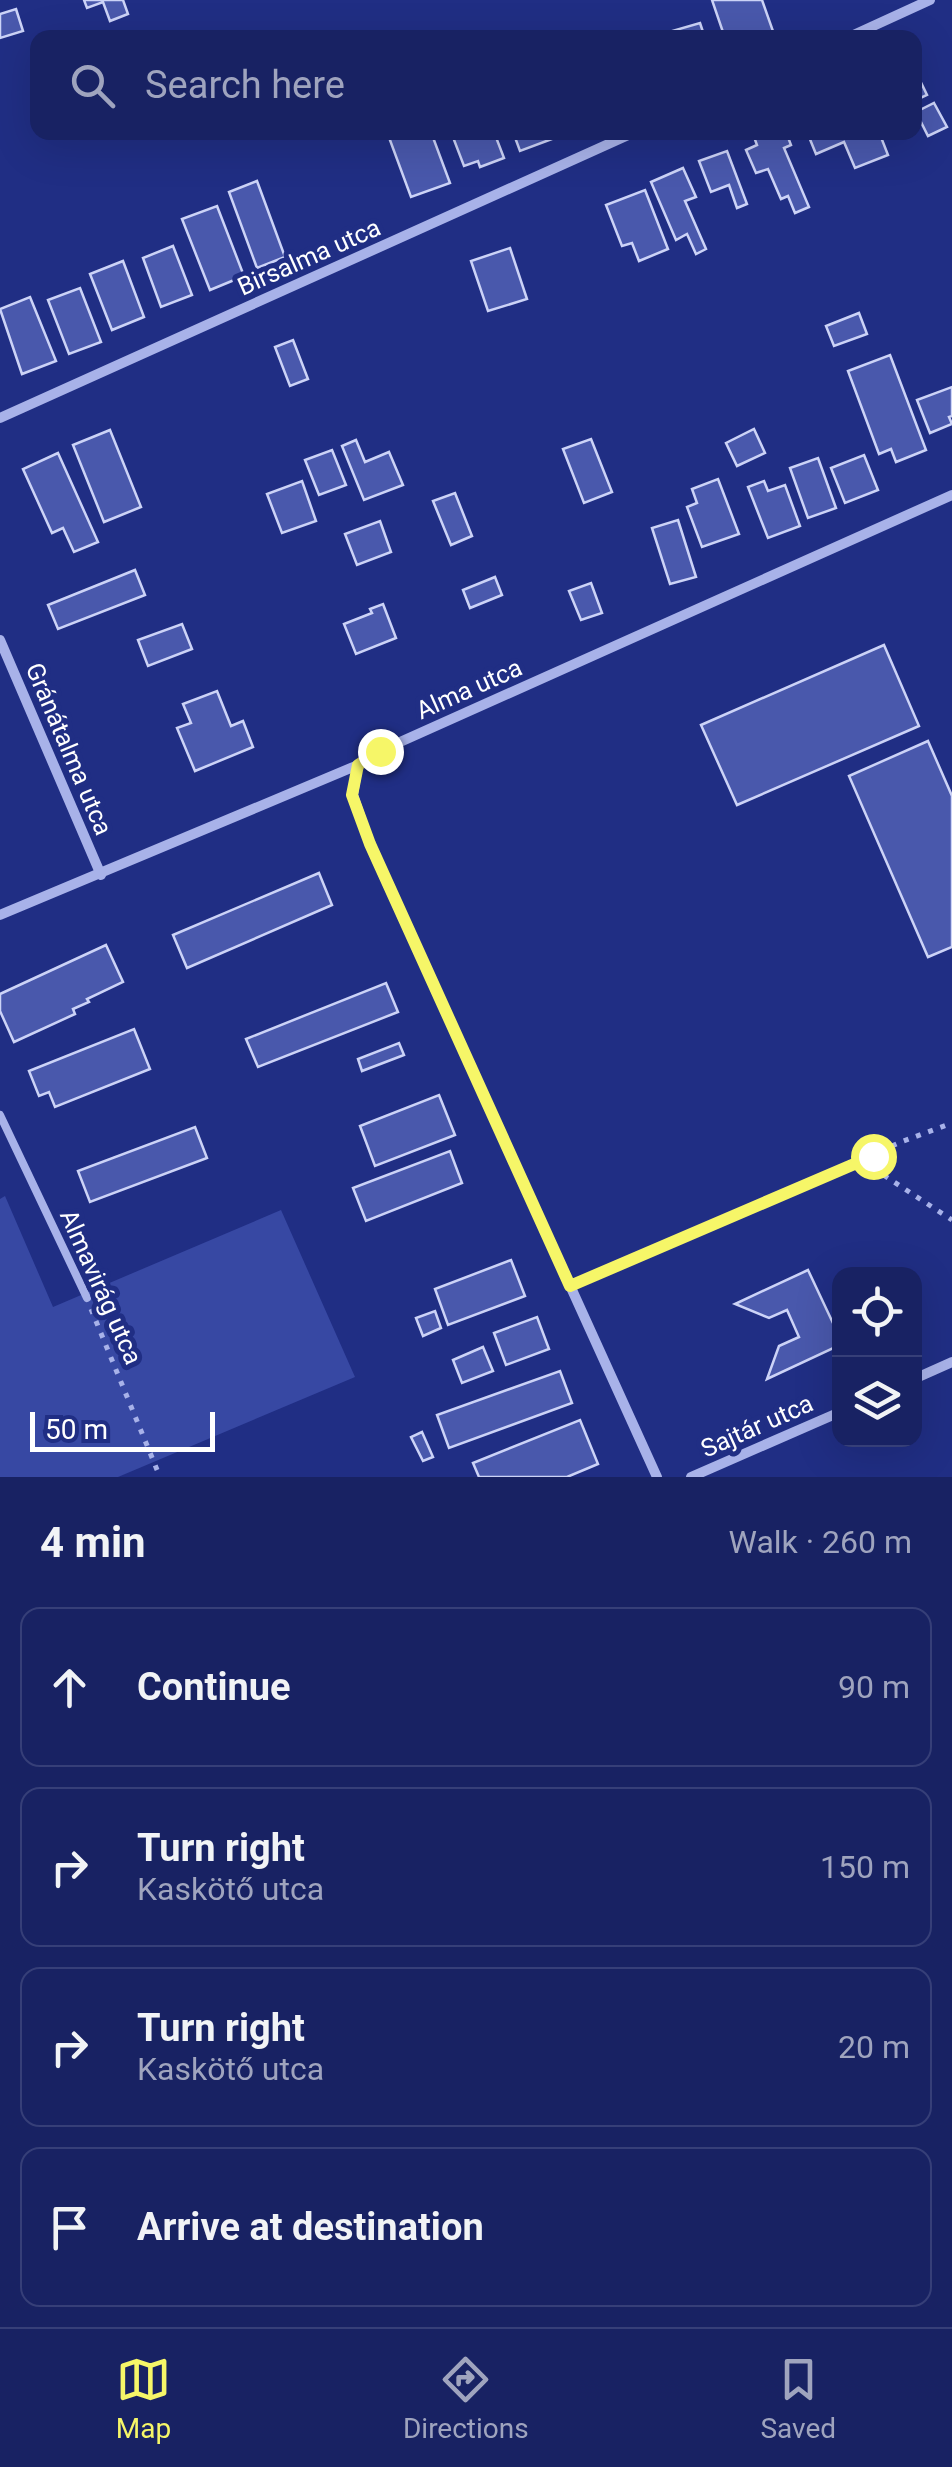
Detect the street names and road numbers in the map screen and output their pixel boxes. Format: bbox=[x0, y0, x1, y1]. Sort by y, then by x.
street label: Birsalma utca bbox=[233, 213, 385, 301]
street label: Alma utca bbox=[412, 653, 526, 725]
street label: Gránátalma utca bbox=[20, 659, 118, 839]
street label: Almavirág utca bbox=[54, 1205, 148, 1369]
street label: Sajtár utca bbox=[697, 1388, 817, 1464]

